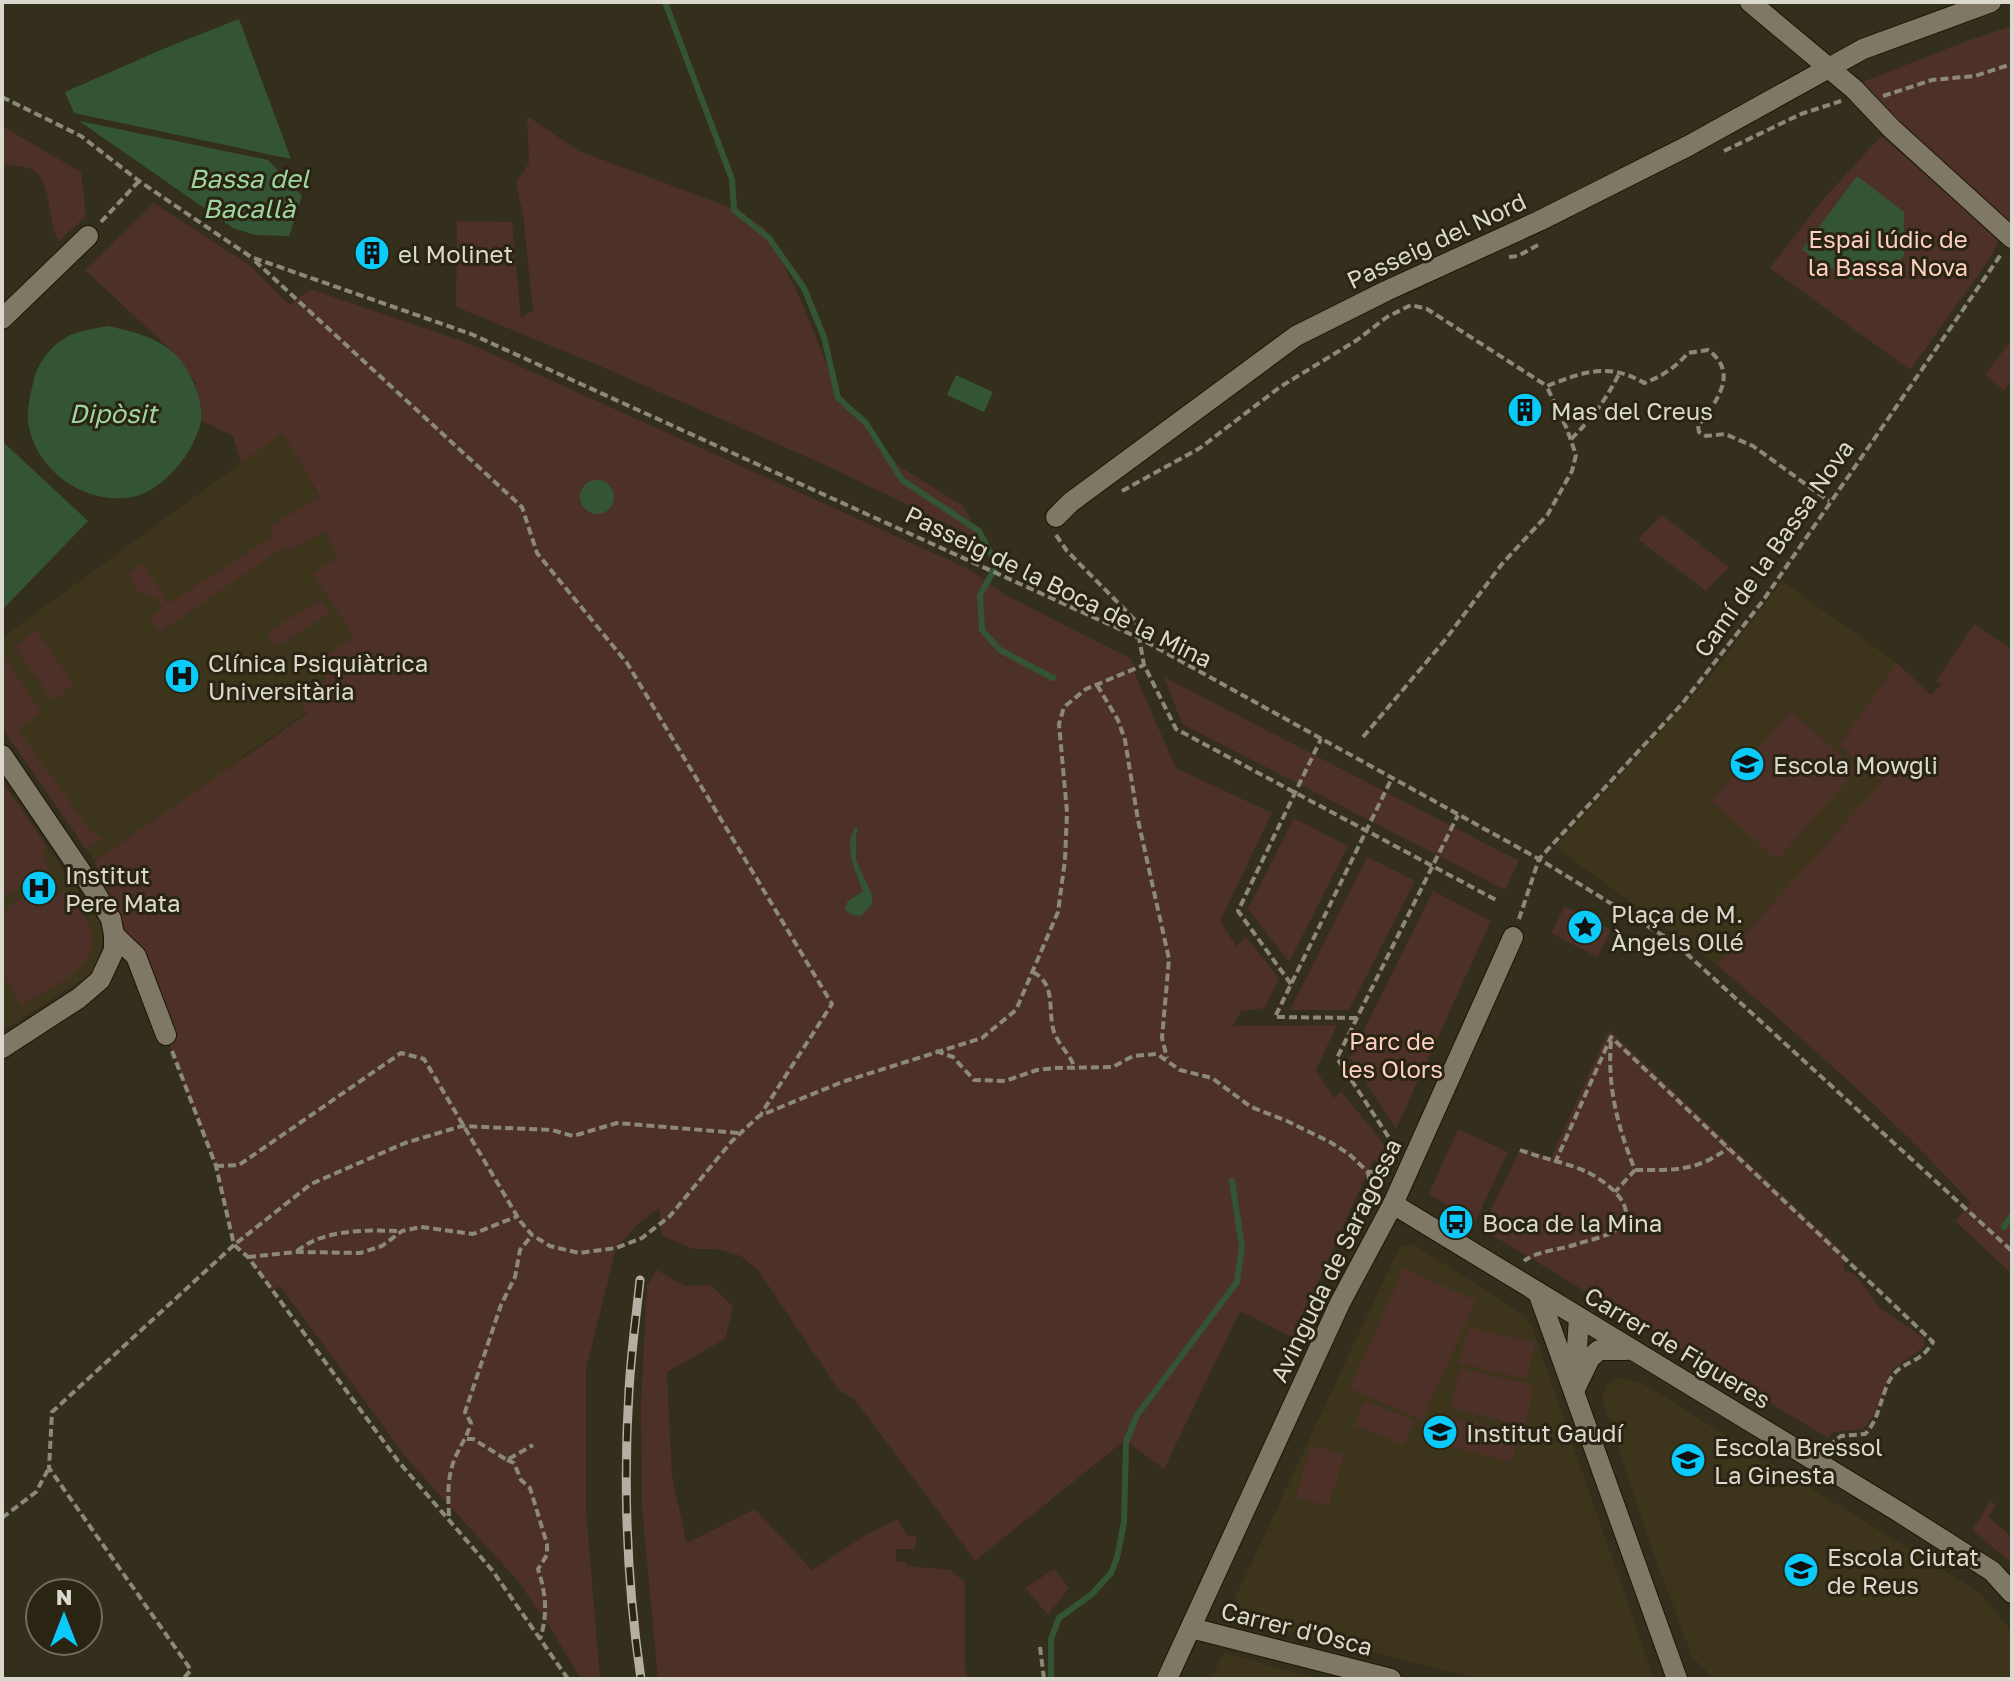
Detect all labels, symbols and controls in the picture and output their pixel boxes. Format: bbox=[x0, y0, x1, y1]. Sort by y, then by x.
water label: Bassa del Bacallà bbox=[189, 163, 311, 224]
street label: Passeig del Nord bbox=[1342, 186, 1530, 294]
park label: Espai lúdic de la Bassa Nova bbox=[1808, 224, 1968, 281]
building icon: el Molinet bbox=[353, 234, 391, 272]
place label: el Molinet bbox=[398, 239, 513, 268]
building icon: Mas del Creus bbox=[1506, 391, 1544, 429]
place label: Mas del Creus bbox=[1551, 396, 1713, 425]
water label: Dipòsit bbox=[69, 398, 160, 429]
street label: Camí de la Bassa Nova bbox=[1687, 434, 1859, 662]
street label: Passeig de la Boca de la Mina bbox=[901, 499, 1217, 673]
place label: Clínica Psiquiàtrica Universitària bbox=[208, 648, 428, 705]
hospital icon: Clínica Psiquiàtrica Universitària bbox=[163, 657, 201, 695]
school or university icon: Escola Mowgli bbox=[1728, 745, 1766, 783]
place label: Escola Mowgli bbox=[1773, 750, 1938, 779]
place label: Institut Pere Mata bbox=[65, 860, 181, 917]
hospital icon: Institut Pere Mata bbox=[20, 869, 58, 907]
place label: Plaça de M. Àngels Ollé bbox=[1611, 899, 1744, 956]
place icon: Plaça de M. Àngels Ollé bbox=[1566, 908, 1604, 946]
park label: Parc de les Olors bbox=[1341, 1026, 1443, 1083]
street label: Avinguda de Saragossa bbox=[1263, 1134, 1407, 1386]
bus stop icon: Boca de la Mina bbox=[1437, 1203, 1475, 1241]
place label: Boca de la Mina bbox=[1482, 1208, 1662, 1237]
street label: Carrer de Figueres bbox=[1580, 1280, 1776, 1414]
school or university icon: Institut Gaudí bbox=[1421, 1413, 1459, 1451]
place label: Institut Gaudí bbox=[1466, 1418, 1625, 1447]
place label: Escola Bressol La Ginesta bbox=[1714, 1432, 1883, 1489]
school or university icon: Escola Bressol La Ginesta bbox=[1669, 1441, 1707, 1479]
place label: Escola Ciutat de Reus bbox=[1827, 1542, 1979, 1599]
school or university icon: Escola Ciutat de Reus bbox=[1782, 1551, 1820, 1589]
north arrow bbox=[24, 1577, 104, 1657]
text: N bbox=[56, 1583, 72, 1610]
street label: Carrer d'Osca bbox=[1218, 1595, 1376, 1661]

